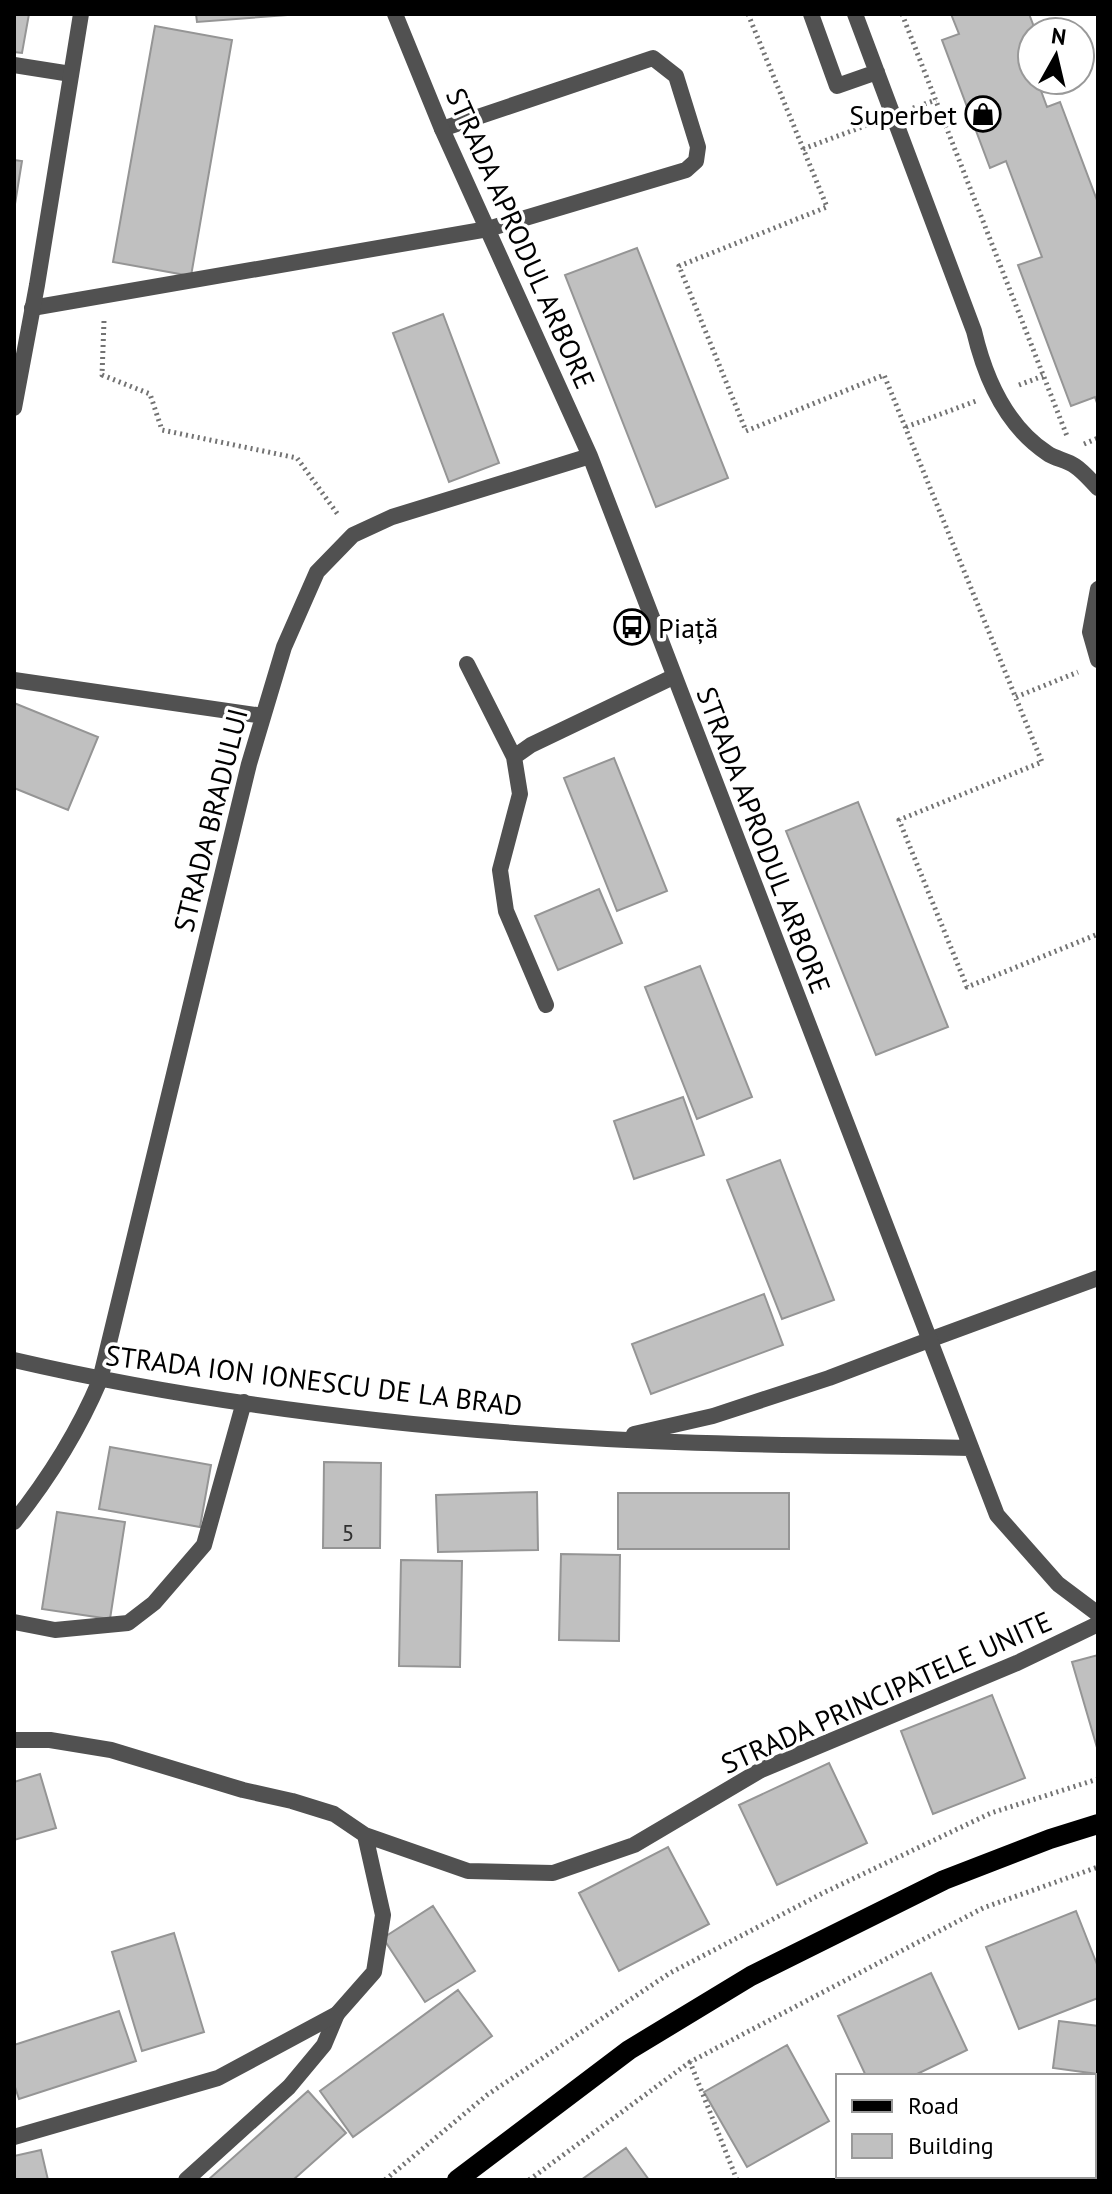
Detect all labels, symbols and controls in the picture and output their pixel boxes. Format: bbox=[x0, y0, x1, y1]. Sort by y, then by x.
north arrow bbox=[1016, 16, 1096, 96]
text: N bbox=[1050, 21, 1068, 51]
street label: STRADA APRODUL ARBORE bbox=[438, 82, 604, 394]
shop icon: Superbet bbox=[964, 95, 1002, 133]
place label: Superbet bbox=[849, 96, 957, 133]
bus stop icon: Piață bbox=[613, 608, 651, 646]
place label: Piață bbox=[658, 609, 718, 646]
street label: STRADA APRODUL ARBORE bbox=[688, 681, 840, 999]
street label: STRADA BRADULUI bbox=[164, 704, 256, 936]
street label: STRADA ION IONESCU DE LA BRAD bbox=[104, 1336, 524, 1424]
house number: 5 bbox=[341, 1517, 355, 1548]
street label: STRADA PRINCIPATELE UNITE bbox=[715, 1602, 1057, 1782]
legend bbox=[836, 2074, 1096, 2178]
text: Road bbox=[908, 2090, 959, 2121]
text: Building bbox=[908, 2130, 994, 2161]

